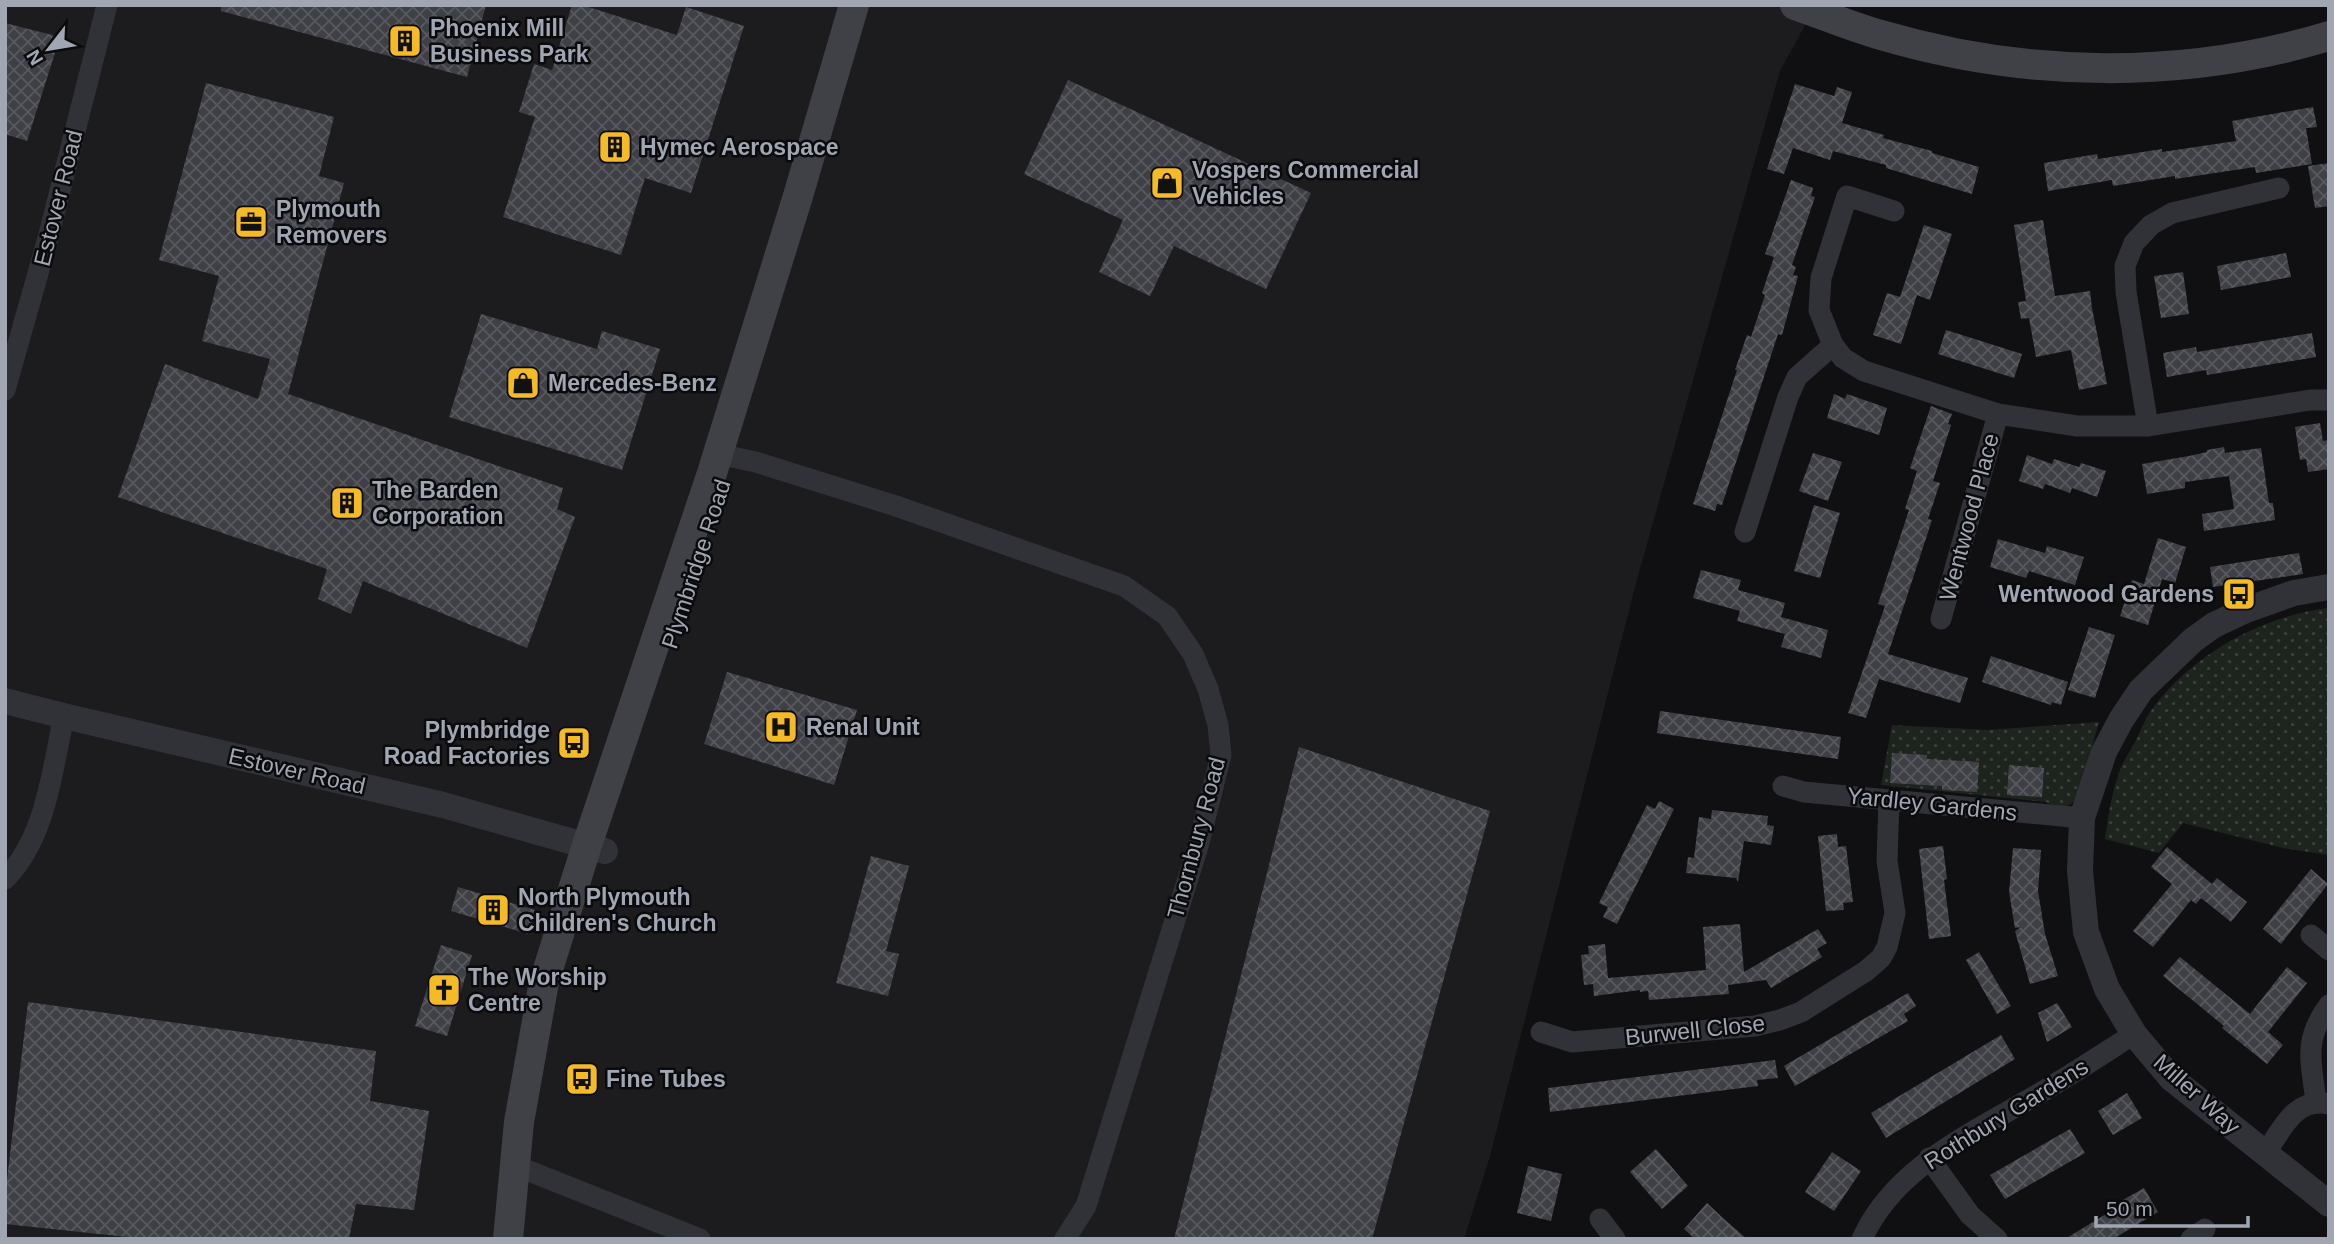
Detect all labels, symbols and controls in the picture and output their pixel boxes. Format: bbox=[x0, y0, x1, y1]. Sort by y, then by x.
north arrow bbox=[14, 14, 84, 84]
place label: Phoenix Mill Business Park bbox=[430, 15, 589, 67]
building icon: Phoenix Mill Business Park bbox=[386, 22, 424, 60]
text: N bbox=[22, 46, 47, 69]
street label: Estover Road bbox=[29, 127, 87, 269]
building icon: Hymec Aerospace bbox=[596, 128, 634, 166]
place label: Hymec Aerospace bbox=[640, 134, 839, 160]
place label: Vospers Commercial Vehicles bbox=[1192, 157, 1419, 209]
shop icon: Vospers Commercial Vehicles bbox=[1148, 164, 1186, 202]
place label: Plymouth Removers bbox=[276, 196, 387, 248]
office icon: Plymouth Removers bbox=[232, 203, 270, 241]
shop icon: Mercedes-Benz bbox=[504, 364, 542, 402]
place label: Mercedes-Benz bbox=[548, 370, 717, 396]
street label: Wentwood Place bbox=[1934, 430, 2004, 604]
street label: Plymbridge Road bbox=[656, 476, 736, 652]
place label: The Barden Corporation bbox=[372, 477, 504, 529]
building icon: The Barden Corporation bbox=[328, 484, 366, 522]
bus stop icon: Wentwood Gardens bbox=[2220, 575, 2258, 613]
place label: Wentwood Gardens bbox=[1998, 581, 2214, 607]
hospital icon: Renal Unit bbox=[762, 708, 800, 746]
place label: Renal Unit bbox=[806, 714, 920, 740]
place label: Plymbridge Road Factories bbox=[384, 717, 550, 769]
bus stop icon: Plymbridge Road Factories bbox=[555, 724, 593, 762]
street label: Estover Road bbox=[226, 743, 368, 799]
street label: Thornbury Road bbox=[1162, 754, 1230, 922]
street label: Yardley Gardens bbox=[1846, 782, 2018, 826]
place label: North Plymouth Children's Church bbox=[518, 884, 716, 936]
building icon: North Plymouth Children's Church bbox=[474, 891, 512, 929]
place label: The Worship Centre bbox=[468, 964, 607, 1016]
church icon: The Worship Centre bbox=[425, 971, 463, 1009]
street label: Burwell Close bbox=[1624, 1010, 1766, 1050]
street label: Miller Way bbox=[2149, 1049, 2246, 1140]
street label: Rothbury Gardens bbox=[1919, 1053, 2093, 1175]
bus stop icon: Fine Tubes bbox=[563, 1060, 601, 1098]
place label: Fine Tubes bbox=[606, 1066, 726, 1092]
scale bar bbox=[2096, 1184, 2248, 1228]
text: 50 m bbox=[2106, 1197, 2153, 1220]

